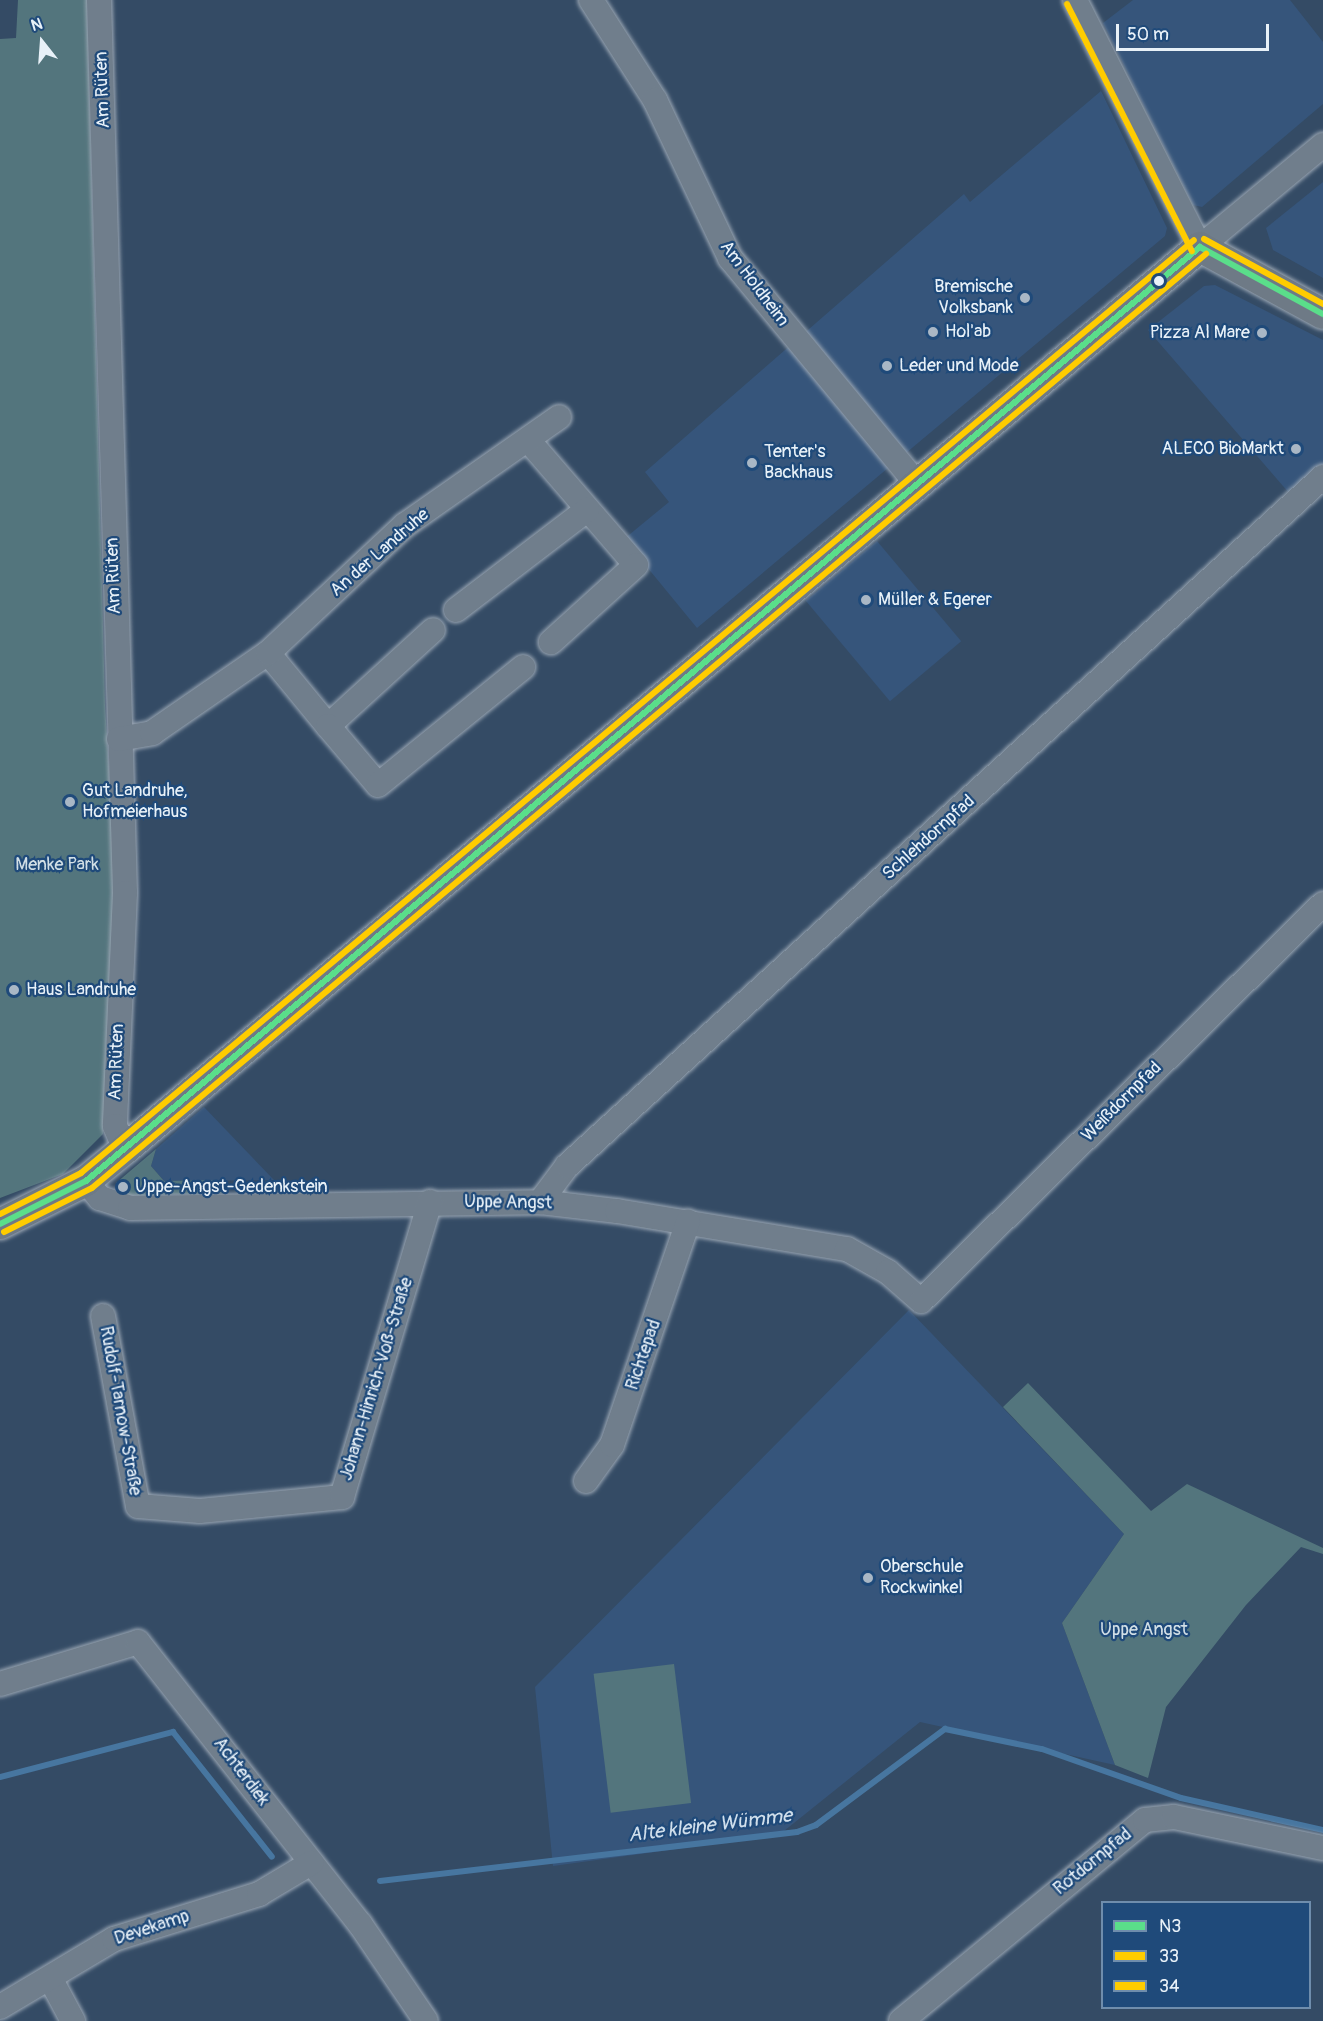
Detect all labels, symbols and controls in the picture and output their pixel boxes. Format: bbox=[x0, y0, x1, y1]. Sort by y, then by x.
north arrow bbox=[12, 12, 72, 72]
scale bar bbox=[1119, 12, 1272, 50]
text: N bbox=[29, 14, 45, 36]
text: 50 m bbox=[1127, 23, 1169, 46]
street label: Am Rüten bbox=[91, 51, 115, 129]
street label: Am Holdheim bbox=[715, 237, 793, 331]
unlabelled marker bbox=[1153, 275, 1165, 287]
place label: Bremische Volksbank bbox=[934, 277, 1013, 320]
marker: Bremische Volksbank bbox=[1018, 291, 1032, 305]
place label: Hol'ab bbox=[945, 321, 991, 343]
place label: Pizza Al Mare bbox=[1150, 322, 1250, 344]
marker: Hol'ab bbox=[926, 325, 940, 339]
marker: Pizza Al Mare bbox=[1255, 326, 1269, 340]
place label: Leder und Mode bbox=[899, 355, 1019, 377]
marker: Leder und Mode bbox=[880, 359, 894, 373]
place label: ALECO BioMarkt bbox=[1162, 438, 1284, 460]
place label: Tenter's Backhaus bbox=[764, 442, 833, 484]
marker: ALECO BioMarkt bbox=[1289, 442, 1303, 456]
marker: Tenter's Backhaus bbox=[745, 456, 759, 470]
street label: An der Landruhe bbox=[326, 504, 434, 602]
street label: Am Rüten bbox=[102, 537, 126, 615]
place label: Müller & Egerer bbox=[878, 589, 992, 611]
marker: Müller & Egerer bbox=[859, 593, 873, 607]
place label: Gut Landruhe, Hofmeierhaus bbox=[82, 781, 188, 824]
street label: Schlehdornpfad bbox=[878, 791, 980, 885]
marker: Gut Landruhe, Hofmeierhaus bbox=[63, 795, 77, 809]
park label: Menke Park bbox=[15, 854, 99, 876]
place label: Haus Landruhe bbox=[26, 979, 136, 1001]
marker: Haus Landruhe bbox=[7, 983, 21, 997]
street label: Am Rüten bbox=[105, 1023, 129, 1101]
street label: Weißdornpfad bbox=[1077, 1057, 1167, 1147]
place label: Uppe-Angst-Gedenkstein bbox=[135, 1176, 328, 1198]
marker: Uppe-Angst-Gedenkstein bbox=[116, 1180, 130, 1194]
street label: Uppe Angst bbox=[464, 1191, 552, 1215]
street label: Johann-Hinrich-Voß-Straße bbox=[336, 1275, 418, 1483]
street label: Richtepad bbox=[622, 1317, 666, 1393]
street label: Rudolf-Tarnow-Straße bbox=[94, 1325, 146, 1497]
place label: Oberschule Rockwinkel bbox=[880, 1557, 963, 1600]
marker: Oberschule Rockwinkel bbox=[861, 1571, 875, 1585]
park label: Uppe Angst bbox=[1100, 1619, 1188, 1641]
street label: Achterdiek bbox=[208, 1734, 274, 1810]
water label: Alte kleine Wümme bbox=[627, 1803, 793, 1847]
street label: Rotdornpfad bbox=[1050, 1824, 1136, 1900]
legend bbox=[1101, 1901, 1311, 2009]
street label: Devekamp bbox=[112, 1906, 192, 1950]
text: N3 bbox=[1159, 1915, 1181, 1938]
text: 33 bbox=[1159, 1945, 1179, 1968]
text: 34 bbox=[1159, 1975, 1179, 1998]

